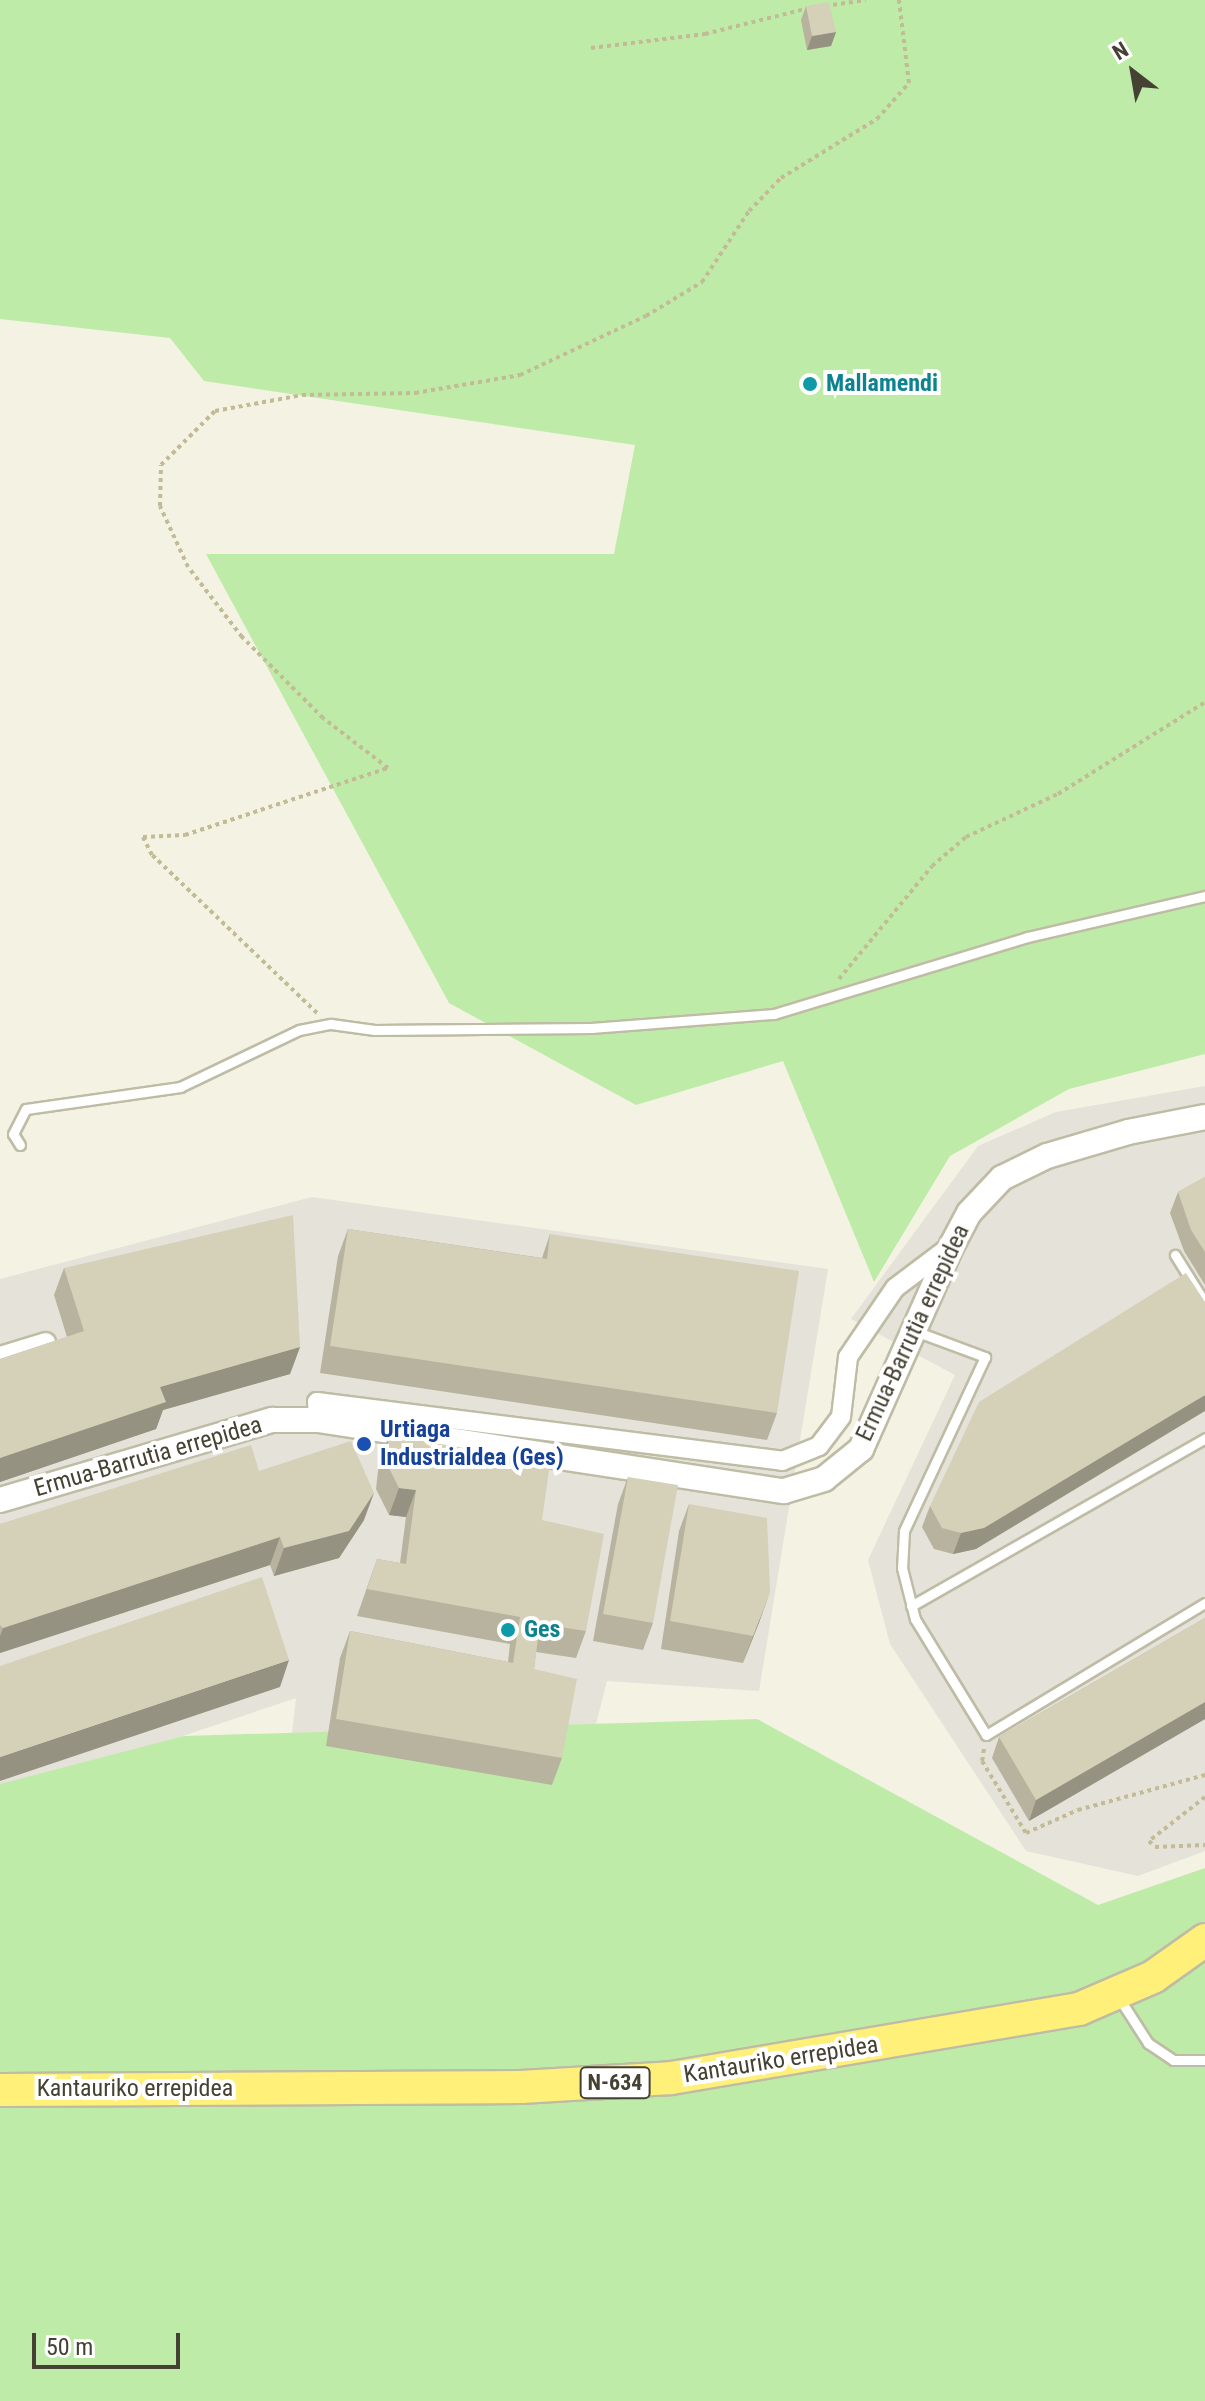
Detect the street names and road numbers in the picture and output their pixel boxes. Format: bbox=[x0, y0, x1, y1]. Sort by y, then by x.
street label: Ermua-Barrutia errepidea bbox=[850, 1220, 976, 1446]
street label: Ermua-Barrutia errepidea bbox=[31, 1411, 265, 1503]
street label: Kantauriko errepidea bbox=[682, 2030, 880, 2090]
road number: N-634 bbox=[579, 2065, 651, 2101]
street label: Kantauriko errepidea bbox=[37, 2075, 233, 2103]

